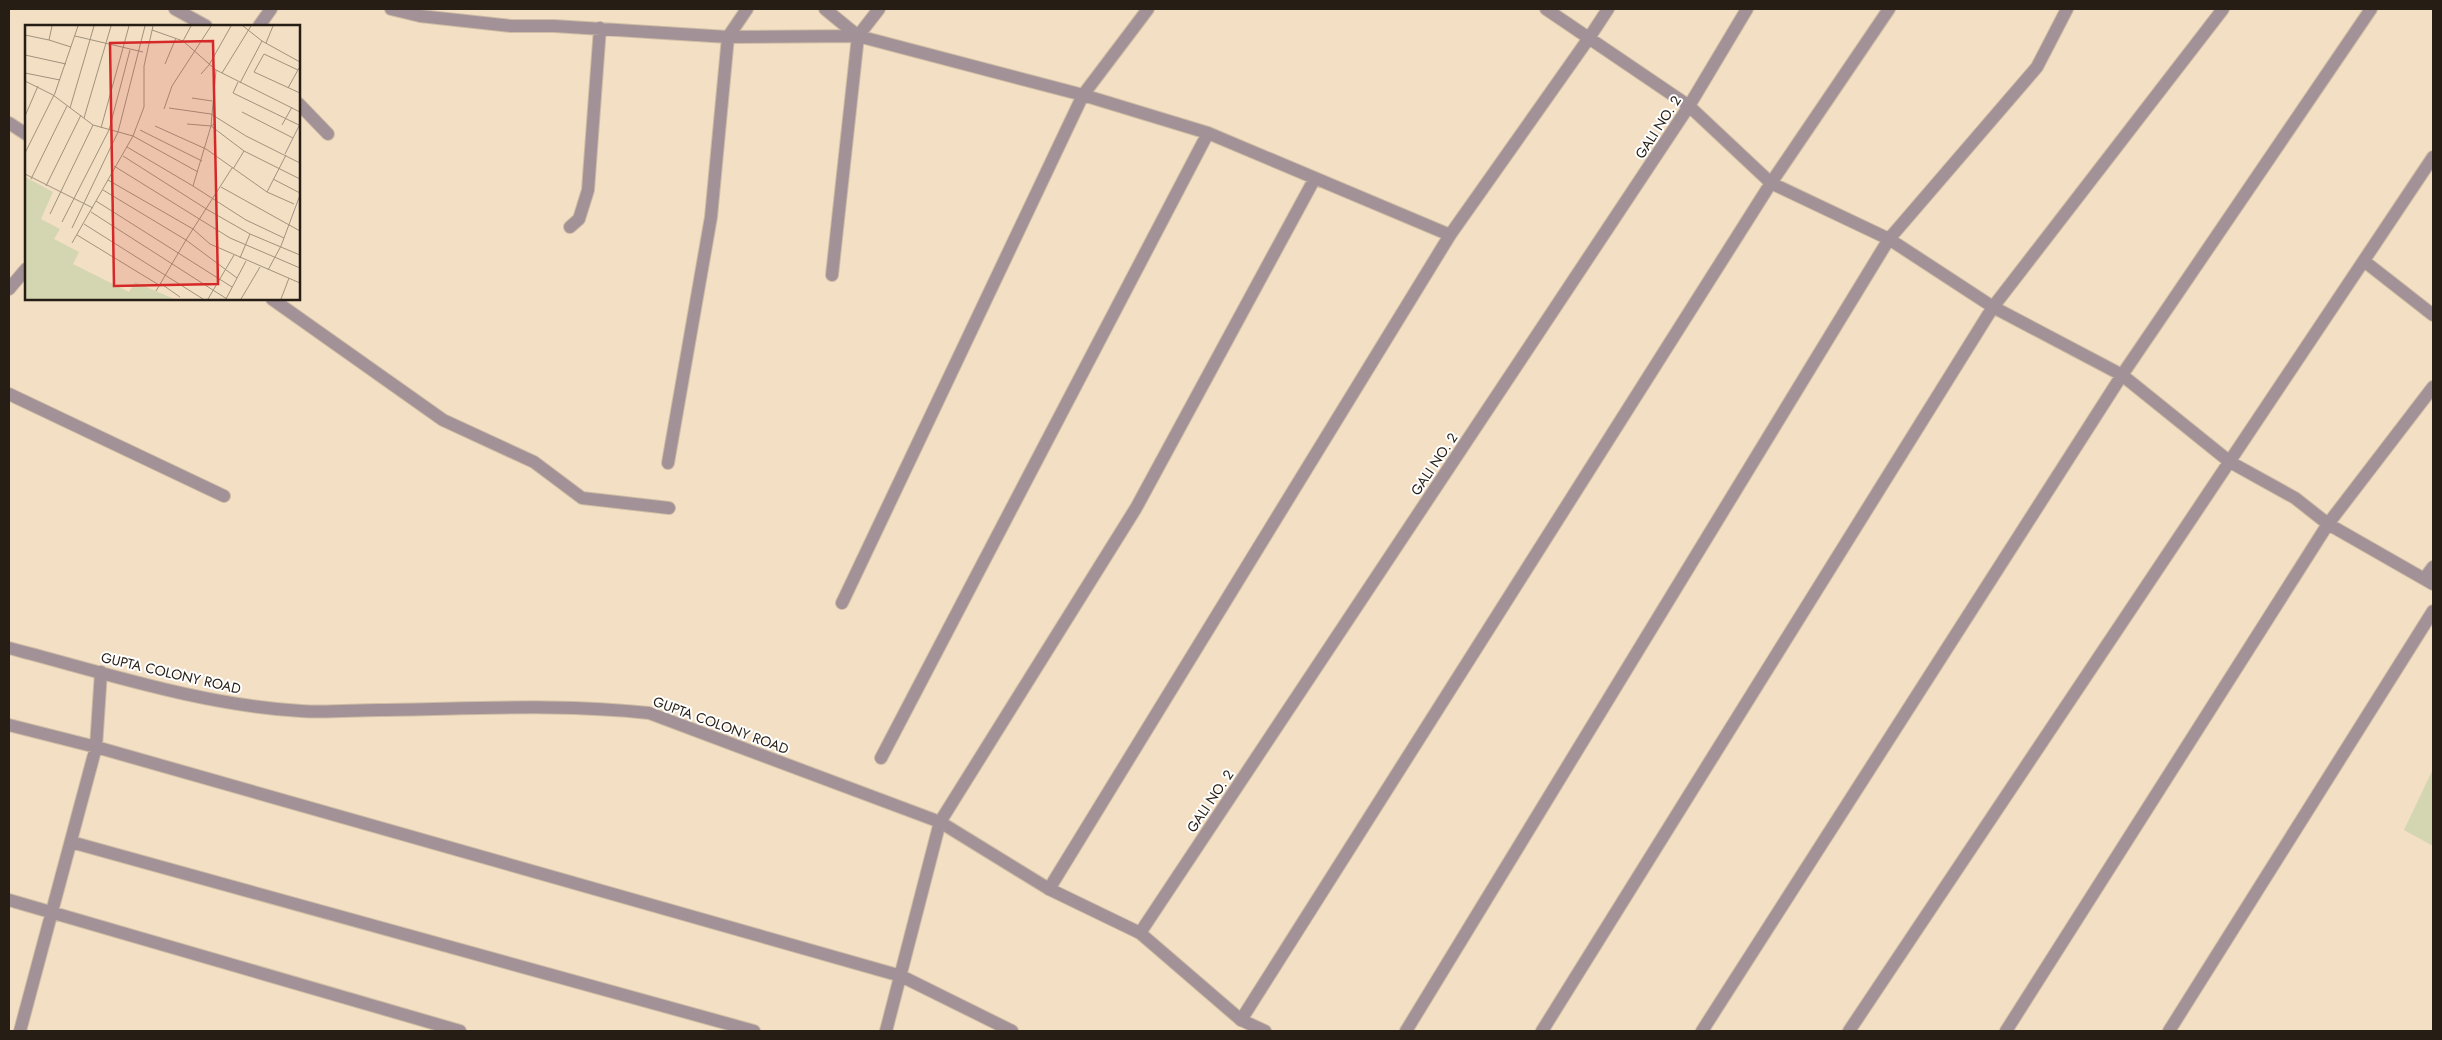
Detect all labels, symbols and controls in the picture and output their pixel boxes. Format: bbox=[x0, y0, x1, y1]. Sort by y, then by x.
inset map bbox=[25, 25, 300, 300]
street label: GALI NO. 2 bbox=[1630, 92, 1686, 162]
street label: GALI NO. 2 bbox=[1406, 429, 1462, 499]
street label: GUPTA COLONY ROAD bbox=[99, 647, 243, 699]
street label: GUPTA COLONY ROAD bbox=[650, 691, 792, 759]
street label: GALI NO. 2 bbox=[1182, 766, 1238, 836]

